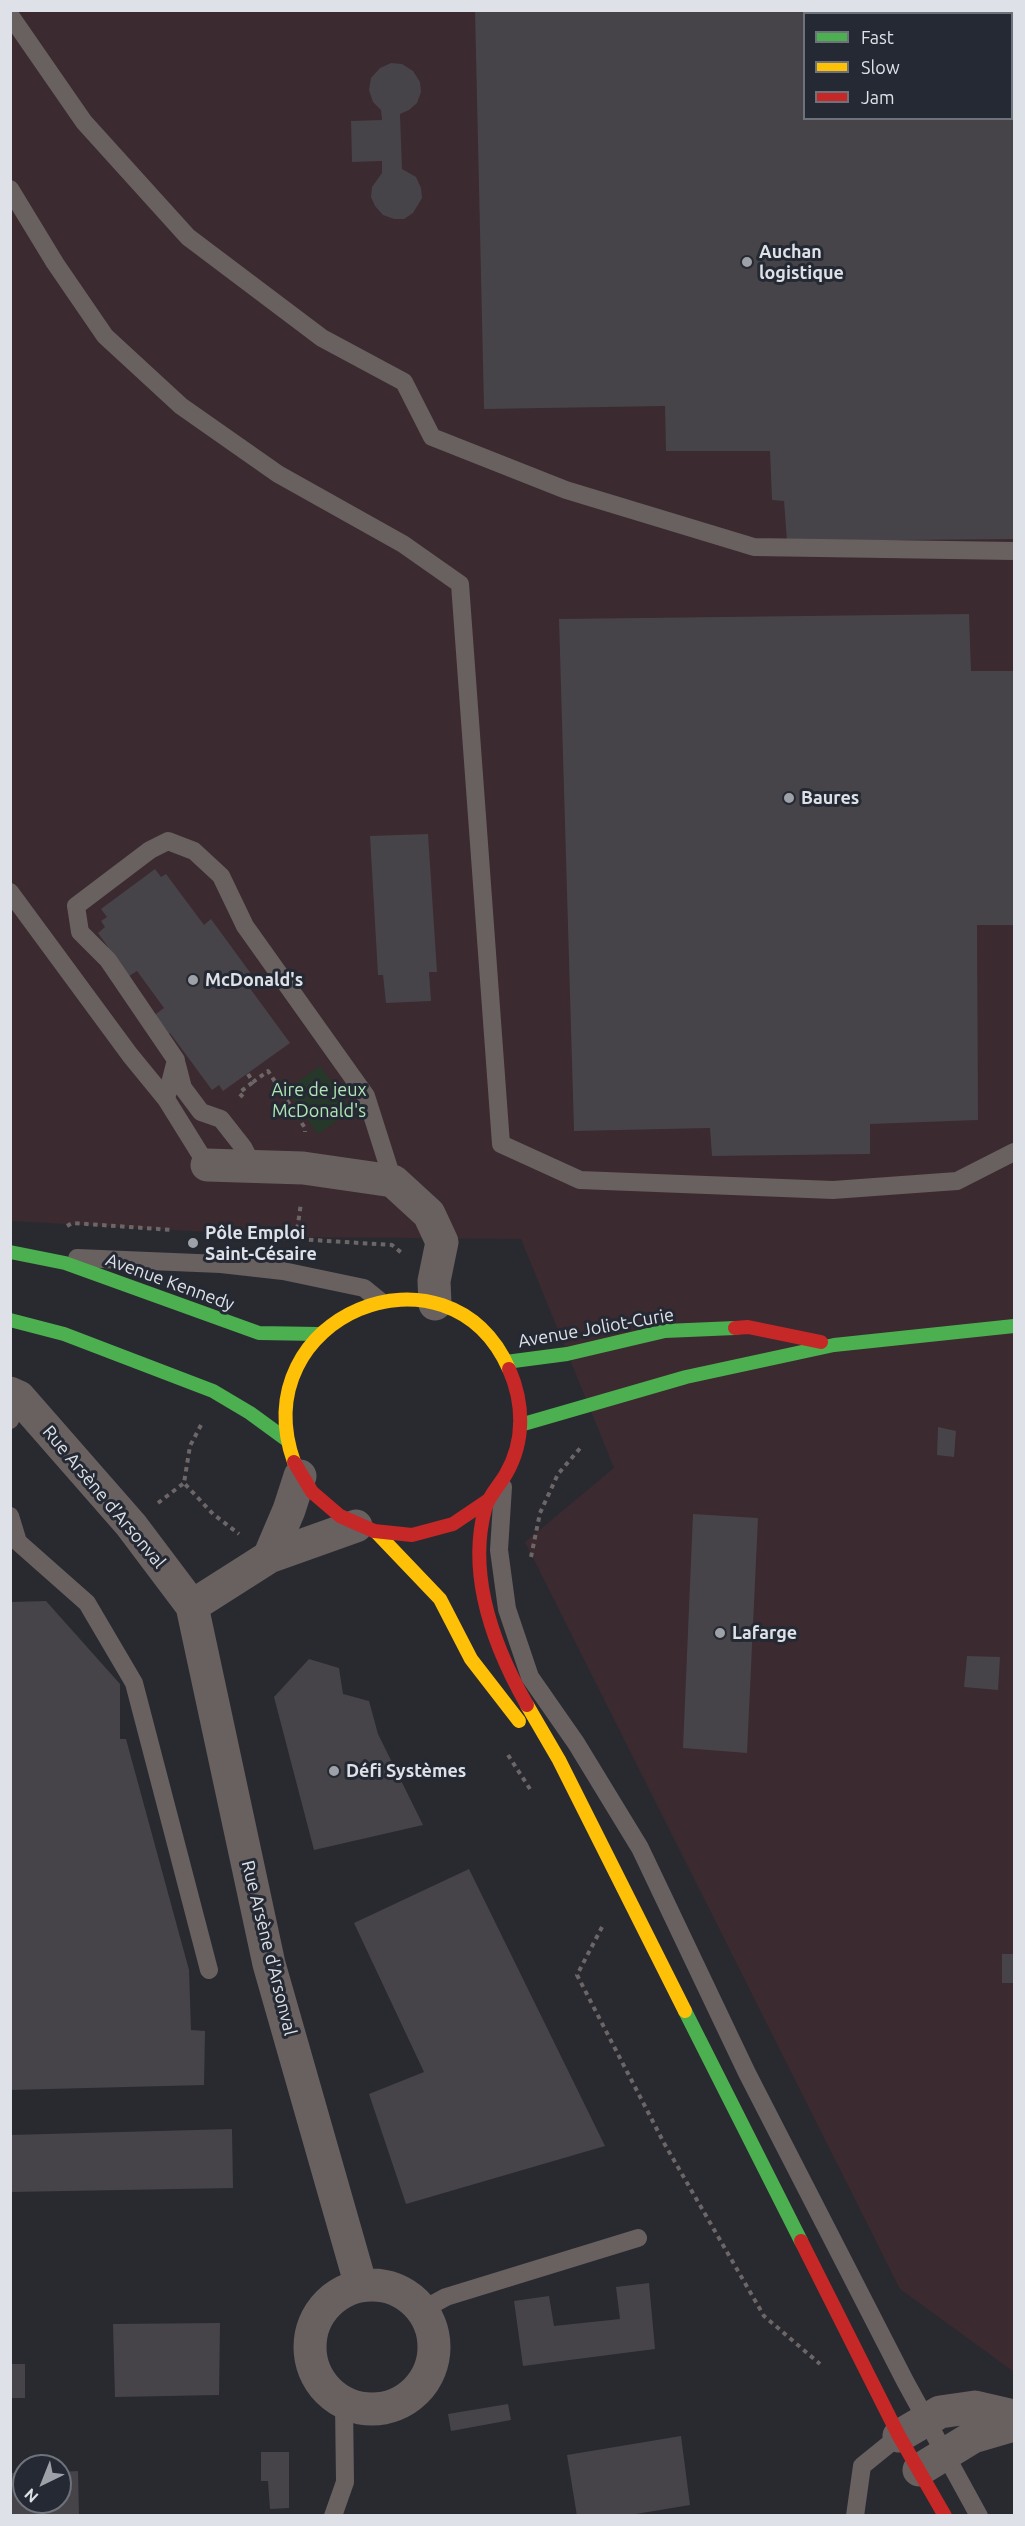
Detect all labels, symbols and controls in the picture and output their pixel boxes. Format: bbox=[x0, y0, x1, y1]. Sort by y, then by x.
legend bbox=[803, 12, 1013, 120]
text: Fast bbox=[861, 27, 894, 47]
text: Slow bbox=[861, 57, 900, 77]
text: Jam bbox=[861, 87, 895, 107]
place label: Auchan logistique bbox=[759, 241, 844, 284]
marker: Auchan logistique bbox=[740, 255, 754, 269]
place label: Baures bbox=[801, 787, 859, 809]
marker: Baures bbox=[782, 791, 796, 805]
place label: McDonald's bbox=[205, 969, 303, 991]
marker: McDonald's bbox=[186, 973, 200, 987]
park label: Aire de jeux McDonald's bbox=[271, 1079, 367, 1122]
place label: Pôle Emploi Saint-Césaire bbox=[205, 1222, 317, 1264]
marker: Pôle Emploi Saint-Césaire bbox=[186, 1236, 200, 1250]
street label: Avenue Kennedy bbox=[103, 1249, 237, 1315]
street label: Avenue Joliot-Curie bbox=[516, 1304, 676, 1352]
street label: Rue Arsène d'Arsonval bbox=[38, 1421, 170, 1573]
place label: Lafarge bbox=[732, 1622, 797, 1644]
marker: Lafarge bbox=[713, 1626, 727, 1640]
place label: Défi Systèmes bbox=[346, 1760, 466, 1782]
marker: Défi Systèmes bbox=[327, 1764, 341, 1778]
street label: Rue Arsène d'Arsonval bbox=[237, 1858, 301, 2038]
north arrow bbox=[12, 2454, 72, 2514]
text: N bbox=[21, 2485, 42, 2506]

